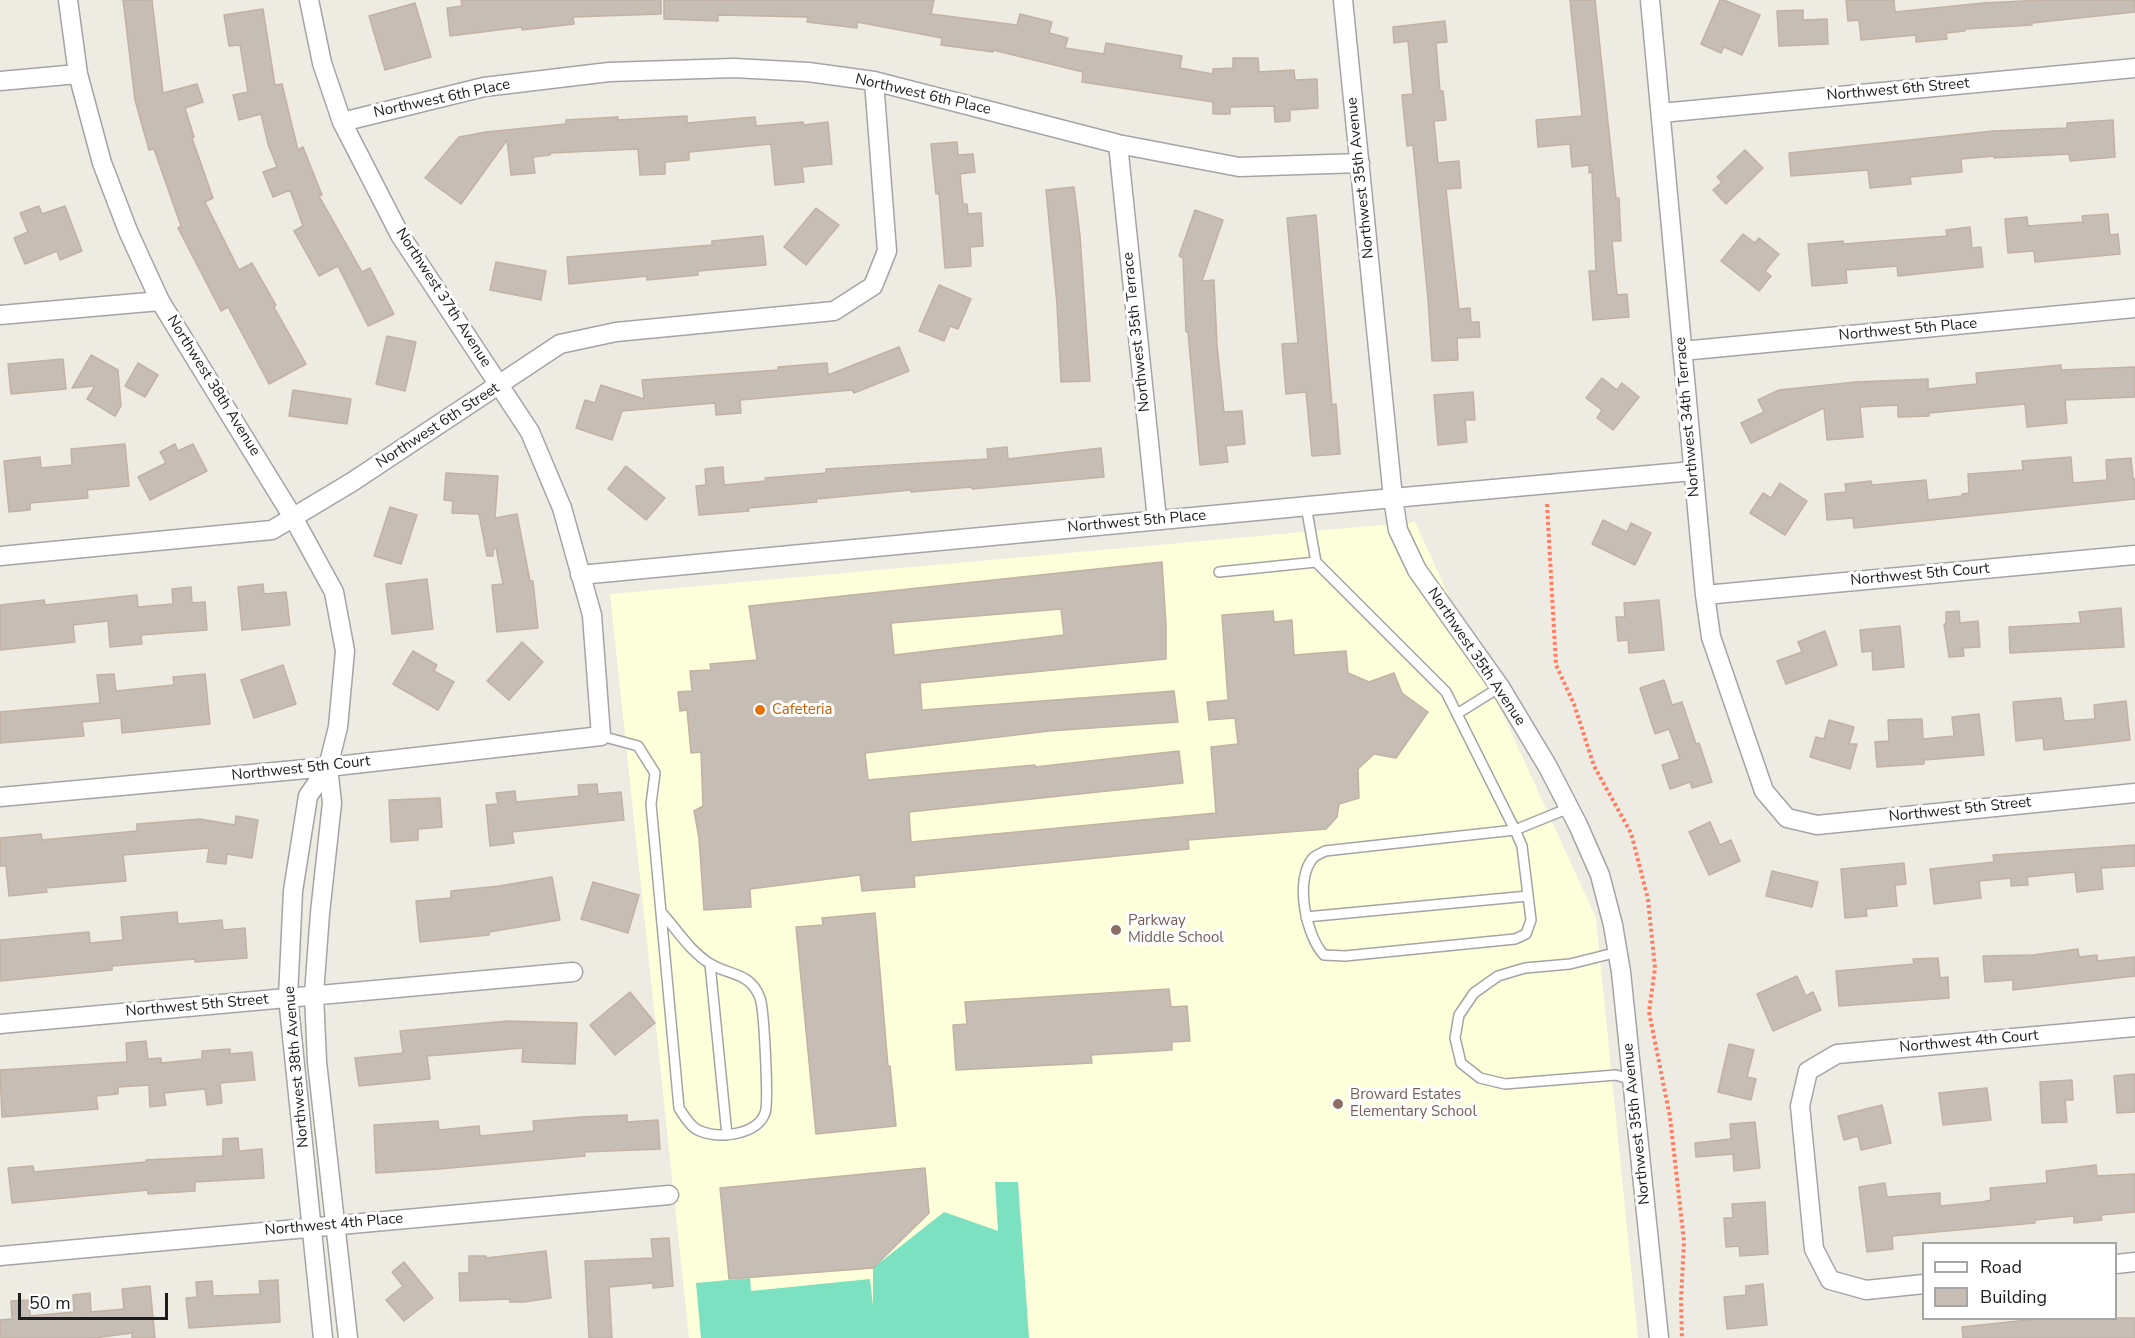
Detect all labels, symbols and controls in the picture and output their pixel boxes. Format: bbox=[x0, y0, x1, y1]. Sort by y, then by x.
street label: Northwest 6th Place bbox=[853, 71, 993, 119]
street label: Northwest 6th Street bbox=[1826, 75, 1970, 105]
street label: Northwest 6th Place bbox=[372, 76, 512, 122]
street label: Northwest 35th Avenue bbox=[1344, 96, 1378, 260]
street label: Northwest 37th Avenue bbox=[391, 225, 495, 371]
street label: Northwest 35th Terrace bbox=[1120, 251, 1154, 413]
street label: Northwest 38th Avenue bbox=[162, 312, 264, 460]
street label: Northwest 5th Place bbox=[1838, 315, 1978, 345]
street label: Northwest 34th Terrace bbox=[1672, 336, 1704, 498]
street label: Northwest 6th Street bbox=[373, 379, 503, 473]
street label: Northwest 5th Place bbox=[1067, 507, 1207, 537]
street label: Northwest 5th Court bbox=[1850, 560, 1990, 590]
street label: Northwest 35th Avenue bbox=[1423, 585, 1529, 729]
place label: Cafeteria bbox=[772, 701, 833, 719]
marker: Cafeteria bbox=[753, 703, 767, 717]
street label: Northwest 5th Court bbox=[231, 753, 371, 785]
street label: Northwest 5th Street bbox=[1888, 794, 2032, 826]
place label: Parkway Middle School bbox=[1128, 912, 1224, 947]
marker: Parkway Middle School bbox=[1109, 923, 1123, 937]
street label: Northwest 38th Avenue bbox=[281, 985, 313, 1149]
street label: Northwest 5th Street bbox=[125, 991, 269, 1021]
street label: Northwest 4th Court bbox=[1899, 1027, 2039, 1057]
street label: Northwest 35th Avenue bbox=[1620, 1042, 1654, 1206]
place label: Broward Estates Elementary School bbox=[1350, 1086, 1477, 1121]
marker: Broward Estates Elementary School bbox=[1331, 1097, 1345, 1111]
street label: Northwest 4th Place bbox=[264, 1210, 404, 1240]
legend bbox=[1922, 1242, 2117, 1320]
text: Road bbox=[1980, 1255, 2022, 1279]
scale bar bbox=[21, 1281, 171, 1319]
text: Building bbox=[1980, 1285, 2047, 1309]
text: 50 m bbox=[29, 1291, 71, 1315]

